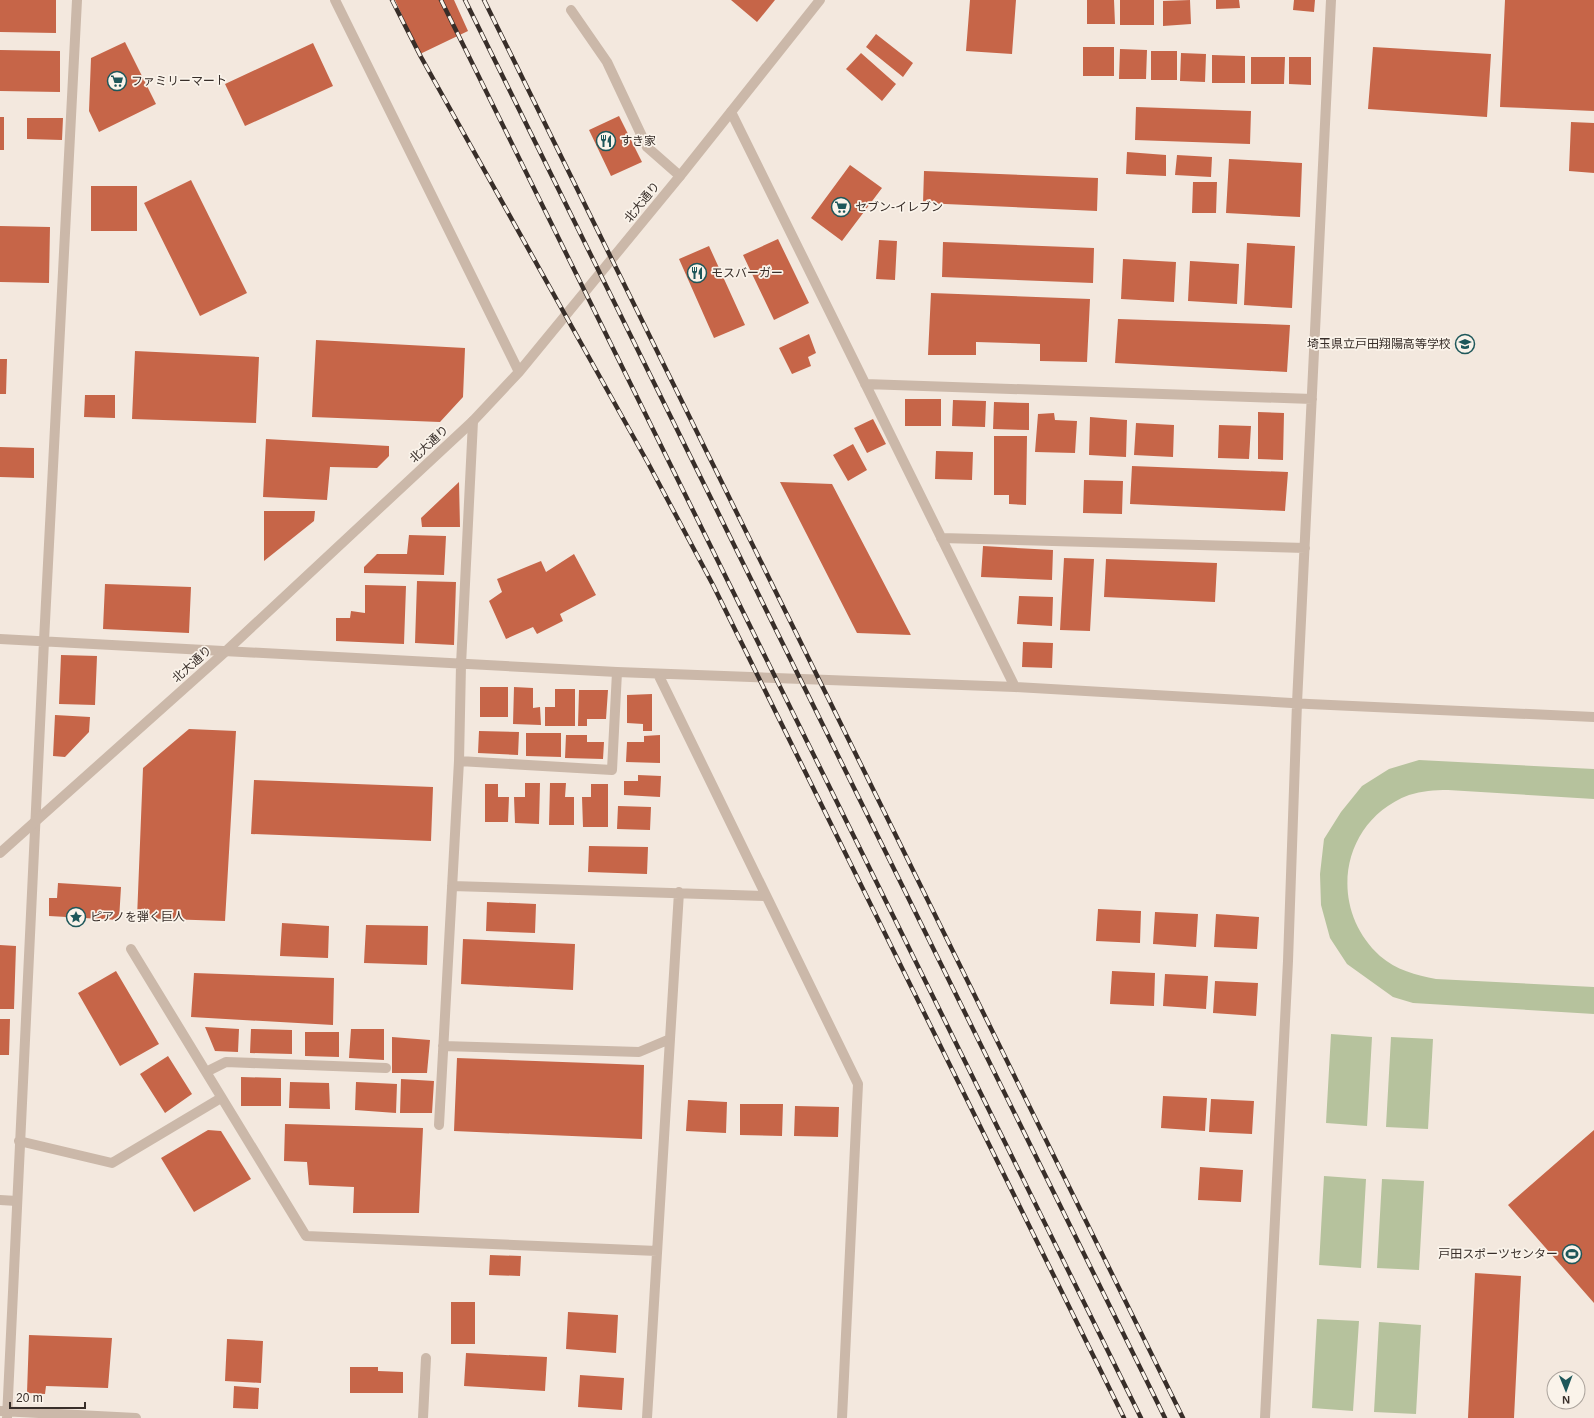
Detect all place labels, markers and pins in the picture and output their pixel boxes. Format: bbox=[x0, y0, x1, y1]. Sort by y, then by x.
supermarket icon: ファミリーマート bbox=[106, 70, 128, 92]
place label: ファミリーマート bbox=[131, 74, 227, 88]
restaurant icon: すき家 bbox=[595, 130, 617, 152]
place label: すき家 bbox=[620, 134, 656, 148]
supermarket icon: セブン-イレブン bbox=[830, 196, 852, 218]
place label: セブン-イレブン bbox=[855, 200, 943, 214]
restaurant icon: モスバーガー bbox=[686, 262, 708, 284]
place label: モスバーガー bbox=[711, 266, 783, 280]
school or university icon: 埼玉県立戸田翔陽高等学校 bbox=[1454, 333, 1476, 355]
place label: 埼玉県立戸田翔陽高等学校 bbox=[1307, 337, 1451, 351]
place icon: ピアノを弾く巨人 bbox=[65, 906, 87, 928]
place label: ピアノを弾く巨人 bbox=[90, 910, 185, 924]
sports icon: 戸田スポーツセンター bbox=[1561, 1243, 1583, 1265]
place label: 戸田スポーツセンター bbox=[1438, 1247, 1558, 1261]

